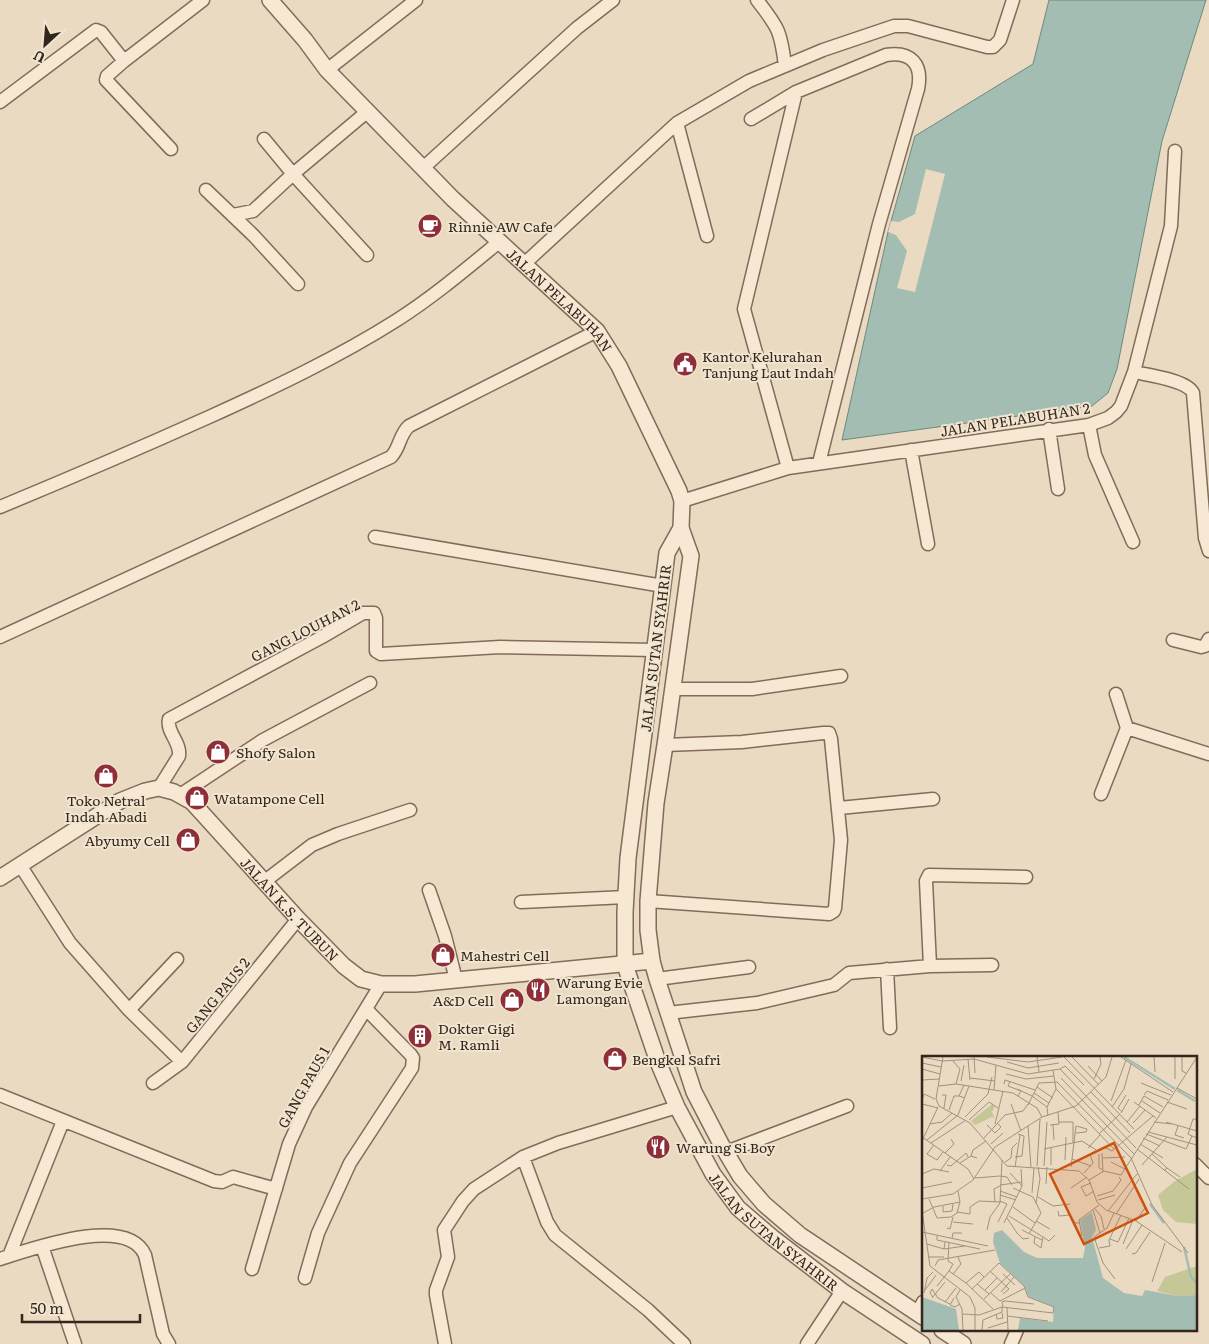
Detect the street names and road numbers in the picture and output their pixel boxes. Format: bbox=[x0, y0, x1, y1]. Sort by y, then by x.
street label: JALAN PELABUHAN bbox=[503, 243, 618, 356]
street label: JALAN PELABUHAN 2 bbox=[939, 397, 1091, 441]
street label: JALAN SUTAN SYAHRIR bbox=[635, 563, 675, 733]
street label: GANG LOUHAN 2 bbox=[247, 594, 363, 666]
street label: JALAN K.S. TUBUN bbox=[236, 852, 344, 965]
street label: GANG PAUS 2 bbox=[180, 953, 254, 1037]
street label: GANG PAUS 1 bbox=[272, 1042, 334, 1132]
street label: JALAN SUTAN SYAHRIR bbox=[705, 1168, 843, 1295]

